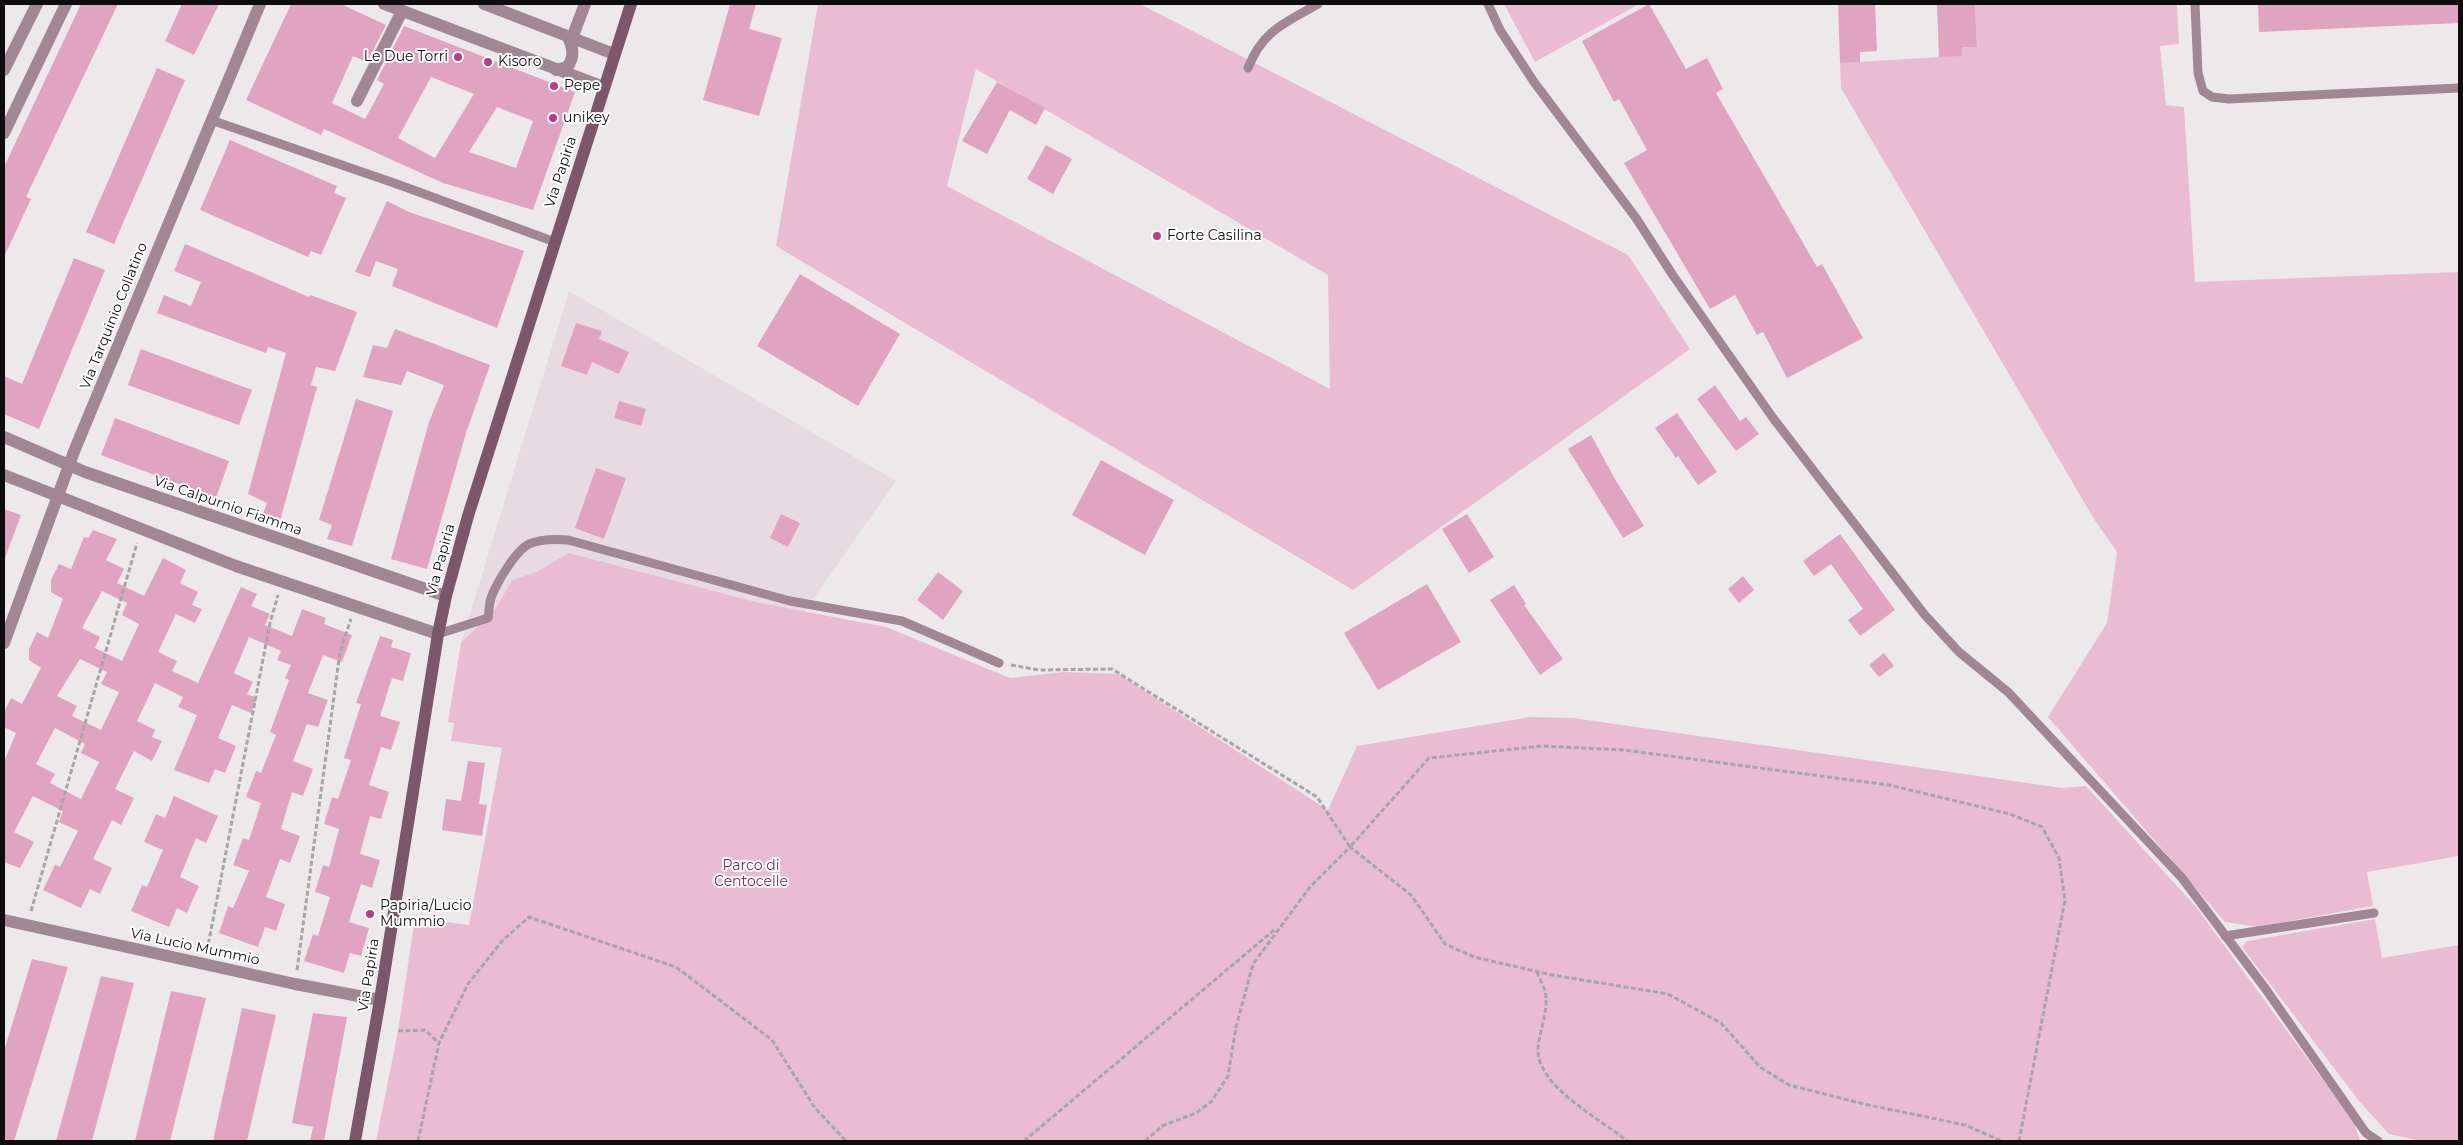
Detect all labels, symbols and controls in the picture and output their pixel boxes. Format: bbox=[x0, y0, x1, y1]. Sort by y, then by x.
place label: Le Due Torri bbox=[364, 49, 448, 65]
marker: Le Due Torri bbox=[452, 51, 464, 63]
place label: Kisoro bbox=[498, 54, 542, 70]
marker: Kisoro bbox=[482, 56, 494, 68]
place label: Pepe bbox=[564, 78, 600, 94]
marker: Pepe bbox=[548, 80, 560, 92]
place label: unikey bbox=[563, 110, 610, 126]
marker: unikey bbox=[547, 112, 559, 124]
street label: Via Papiria bbox=[542, 134, 580, 210]
place label: Forte Casilina bbox=[1167, 228, 1262, 244]
marker: Forte Casilina bbox=[1151, 230, 1163, 242]
street label: Via Tarquinio Collatino bbox=[77, 240, 151, 392]
street label: Via Calpurnio Fiamma bbox=[152, 473, 304, 539]
street label: Via Papiria bbox=[423, 522, 459, 598]
park label: Parco di Centocelle bbox=[714, 858, 788, 890]
place label: Papiria/Lucio Mummio bbox=[380, 898, 471, 930]
marker: Papiria/Lucio Mummio bbox=[364, 908, 376, 920]
street label: Via Lucio Mummio bbox=[129, 925, 261, 969]
street label: Via Papiria bbox=[355, 937, 383, 1013]

